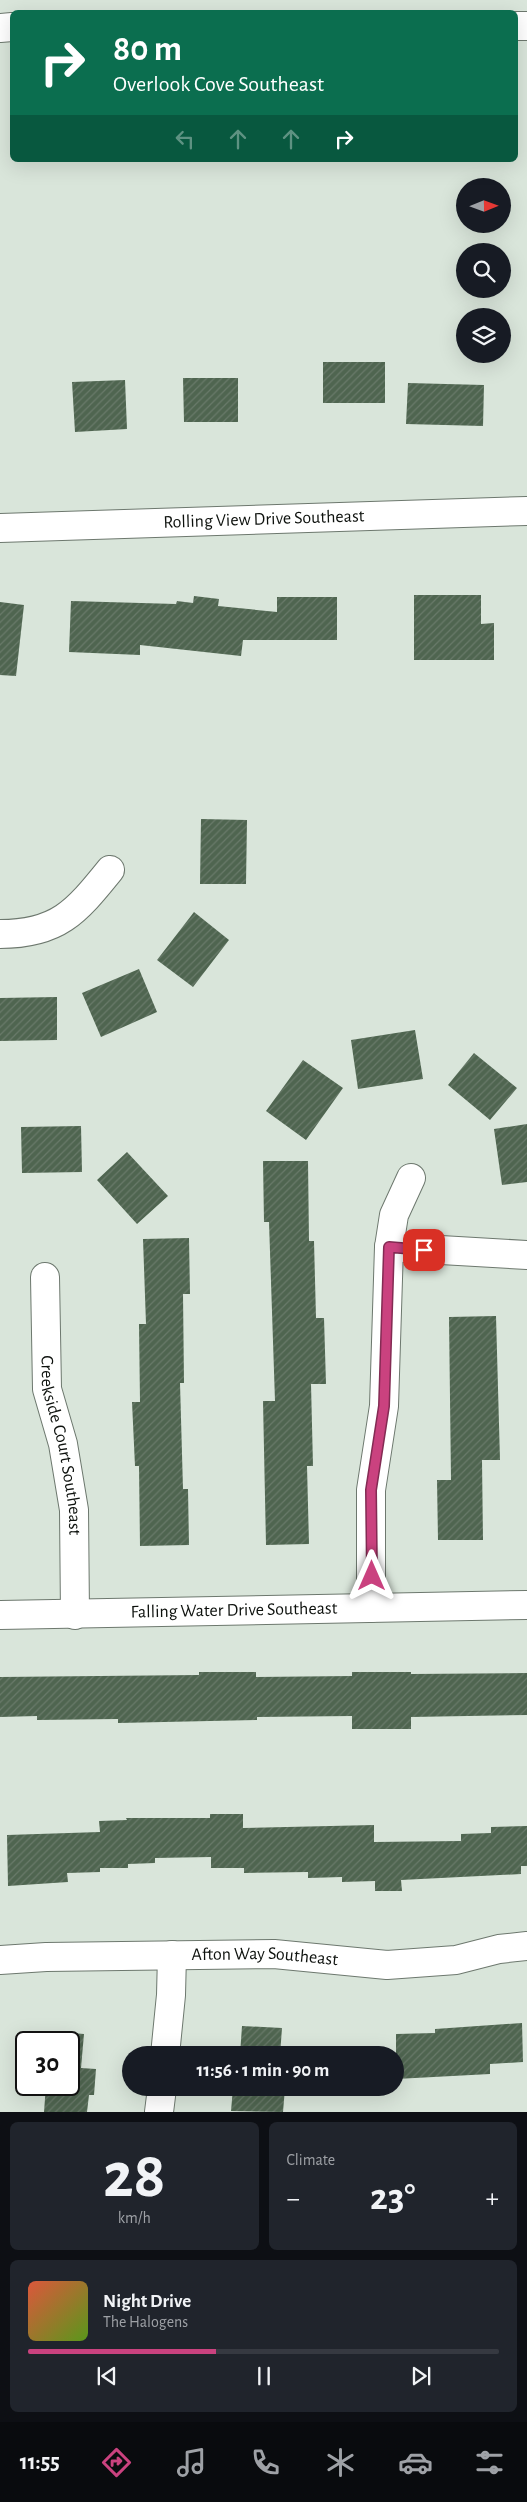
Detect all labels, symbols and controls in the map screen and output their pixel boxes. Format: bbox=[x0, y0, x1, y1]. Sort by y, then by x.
icon: right bbox=[30, 30, 95, 95]
text: 80 m bbox=[113, 32, 182, 67]
text: Overlook Cove Southeast bbox=[113, 73, 324, 95]
icon: left bbox=[171, 125, 199, 153]
icon: ahead bbox=[224, 125, 252, 153]
icon: ahead bbox=[277, 125, 305, 153]
icon: right bbox=[330, 125, 358, 153]
north arrow bbox=[456, 178, 511, 232]
map controls bbox=[456, 178, 511, 363]
button: search bbox=[456, 243, 511, 298]
button: layers bbox=[456, 308, 511, 363]
street label: Rolling View Drive Southeast bbox=[163, 507, 365, 532]
pin bbox=[403, 1229, 445, 1271]
icon: arrive bbox=[410, 1236, 438, 1264]
street label: Creekside Court Southeast bbox=[37, 1355, 83, 1536]
position arrow bbox=[345, 1549, 397, 1601]
street label: Falling Water Drive Southeast bbox=[130, 1600, 338, 1622]
street label: Afton Way Southeast bbox=[191, 1945, 339, 1969]
speed limit sign: 30 bbox=[15, 2031, 80, 2096]
text: 11:56 · 1 min · 90 m bbox=[197, 2061, 329, 2080]
text: 28 bbox=[103, 2144, 166, 2209]
text: Climate bbox=[287, 2152, 335, 2168]
text: 23° bbox=[370, 2179, 415, 2217]
text: − bbox=[287, 2185, 300, 2213]
text: + bbox=[486, 2185, 499, 2213]
text: km/h bbox=[118, 2210, 151, 2226]
text: Night Drive bbox=[103, 2292, 191, 2311]
text: The Halogens bbox=[103, 2314, 188, 2330]
icon: previous bbox=[93, 2362, 121, 2390]
icon: pause bbox=[250, 2362, 278, 2390]
icon: next bbox=[407, 2362, 435, 2390]
icon: directions bbox=[99, 2445, 134, 2480]
icon: music bbox=[174, 2445, 209, 2480]
icon: phone bbox=[248, 2445, 283, 2480]
icon: climate bbox=[323, 2445, 358, 2480]
icon: car bbox=[398, 2445, 433, 2480]
icon: filters bbox=[472, 2445, 507, 2480]
text: 11:55 bbox=[20, 2451, 60, 2473]

